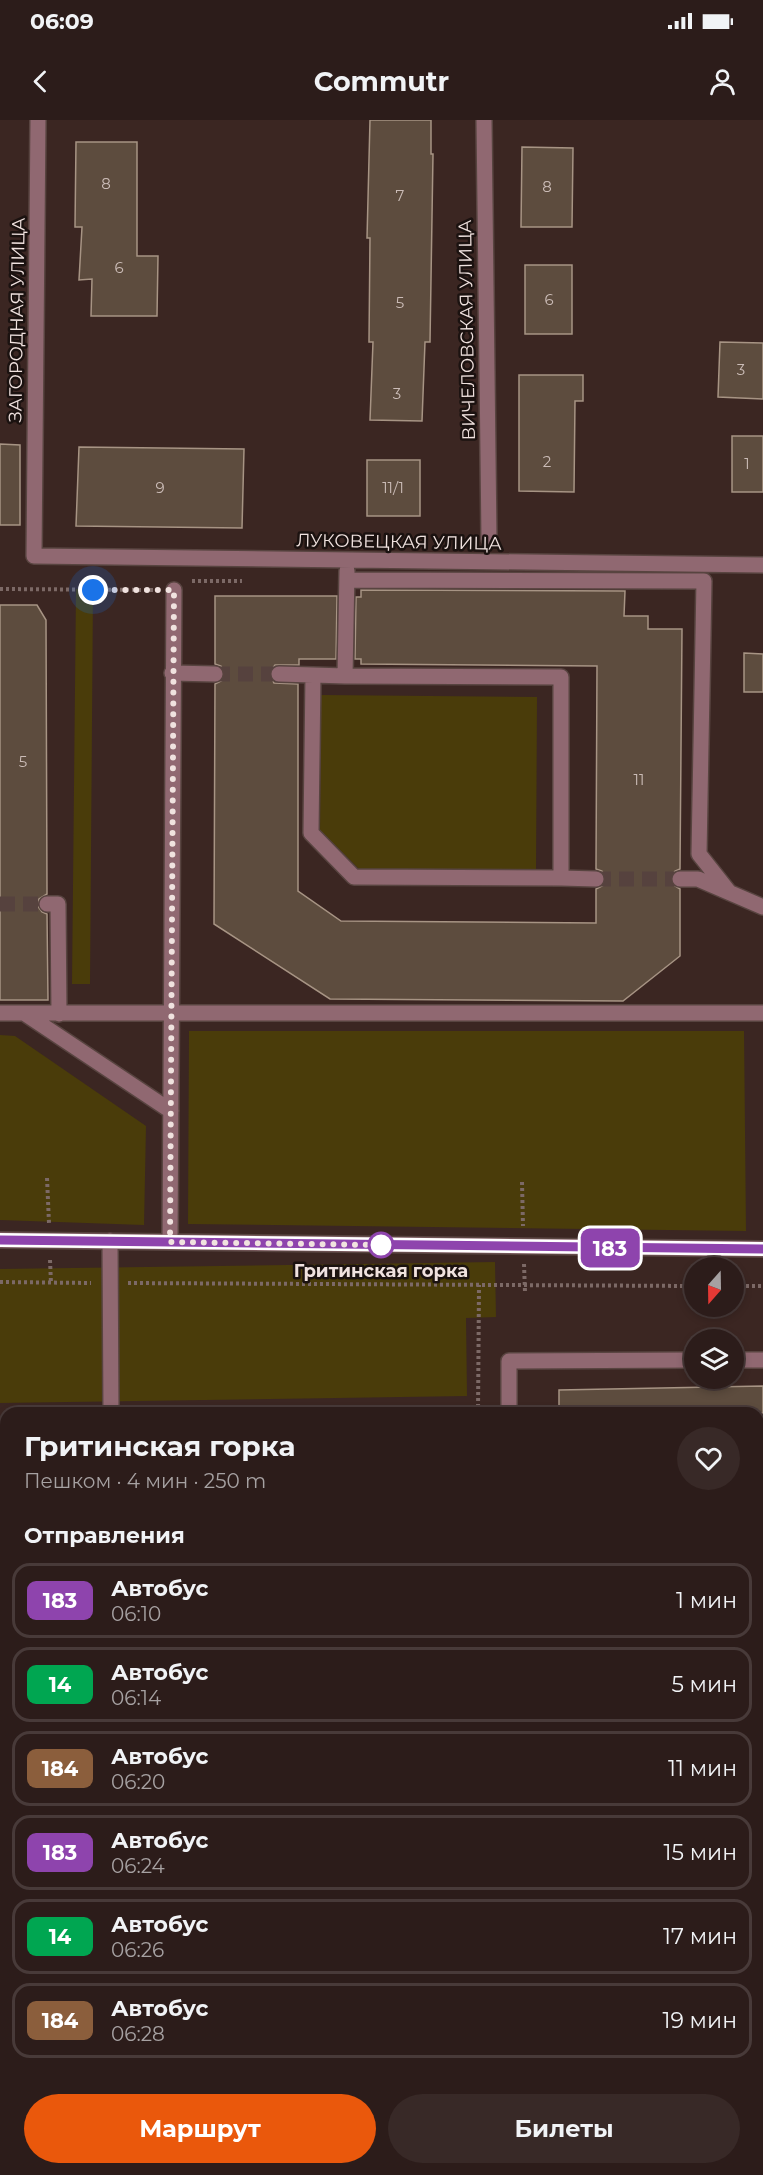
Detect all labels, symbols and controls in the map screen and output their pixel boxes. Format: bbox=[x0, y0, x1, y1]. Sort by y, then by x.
text: 06:09 bbox=[30, 8, 94, 35]
icon: back bbox=[24, 65, 57, 98]
text: Commutr bbox=[314, 65, 449, 98]
icon: person bbox=[706, 65, 739, 98]
house number: 8 bbox=[101, 174, 111, 193]
house number: 8 bbox=[542, 177, 552, 196]
house number: 7 bbox=[396, 186, 405, 205]
street label: ЗАГОРОДНАЯ УЛИЦА bbox=[4, 217, 30, 423]
street label: ВИЧЕЛОВСКАЯ УЛИЦА bbox=[454, 219, 480, 441]
house number: 6 bbox=[114, 258, 124, 277]
house number: 6 bbox=[544, 290, 554, 309]
house number: 5 bbox=[396, 293, 404, 312]
house number: 3 bbox=[737, 360, 745, 379]
house number: 3 bbox=[393, 384, 401, 403]
house number: 2 bbox=[543, 452, 551, 471]
house number: 1 bbox=[744, 454, 750, 473]
house number: 9 bbox=[155, 478, 165, 497]
house number: 11/1 bbox=[382, 478, 404, 497]
street label: ЛУКОВЕЦКАЯ УЛИЦА bbox=[296, 529, 502, 555]
your location bbox=[78, 575, 108, 605]
house number: 5 bbox=[19, 752, 27, 771]
house number: 11 bbox=[634, 770, 644, 789]
line badge: 183 bbox=[576, 1228, 644, 1268]
marker: Гритинская горка bbox=[368, 1232, 394, 1258]
text: 183 bbox=[593, 1236, 627, 1261]
north arrow bbox=[684, 1257, 744, 1317]
map controls bbox=[684, 1257, 744, 1389]
place label: Гритинская горка bbox=[294, 1260, 468, 1282]
button: layers bbox=[684, 1329, 744, 1389]
button: heart bbox=[677, 1427, 740, 1490]
text: Гритинская горка bbox=[24, 1429, 295, 1463]
text: Пешком · 4 мин · 250 m bbox=[24, 1469, 266, 1493]
text: Отправления bbox=[24, 1522, 185, 1549]
text: Автобус bbox=[111, 1575, 209, 1602]
text: 1 мин bbox=[676, 1587, 737, 1614]
text: 183 bbox=[43, 1588, 77, 1613]
text: 06:10 bbox=[111, 1602, 161, 1626]
text: Автобус bbox=[111, 1659, 209, 1686]
text: 5 мин bbox=[671, 1671, 737, 1698]
text: 14 bbox=[49, 1672, 71, 1697]
text: 06:14 bbox=[111, 1686, 161, 1710]
text: Автобус bbox=[111, 1743, 209, 1770]
text: 11 мин bbox=[668, 1755, 737, 1782]
text: 184 bbox=[42, 1756, 78, 1781]
text: 06:20 bbox=[111, 1770, 165, 1794]
text: Автобус bbox=[111, 1827, 209, 1854]
text: 15 мин bbox=[663, 1839, 737, 1866]
text: 183 bbox=[43, 1840, 77, 1865]
text: 06:24 bbox=[111, 1854, 165, 1878]
text: Автобус bbox=[111, 1911, 209, 1938]
text: 17 мин bbox=[663, 1923, 737, 1950]
text: 14 bbox=[49, 1924, 71, 1949]
text: 06:26 bbox=[111, 1938, 164, 1962]
text: Автобус bbox=[111, 1995, 209, 2022]
text: 19 мин bbox=[663, 2007, 737, 2034]
text: 184 bbox=[42, 2008, 78, 2033]
text: 06:28 bbox=[111, 2022, 165, 2046]
button: Маршрут bbox=[24, 2094, 376, 2163]
button: Билеты bbox=[388, 2094, 740, 2163]

